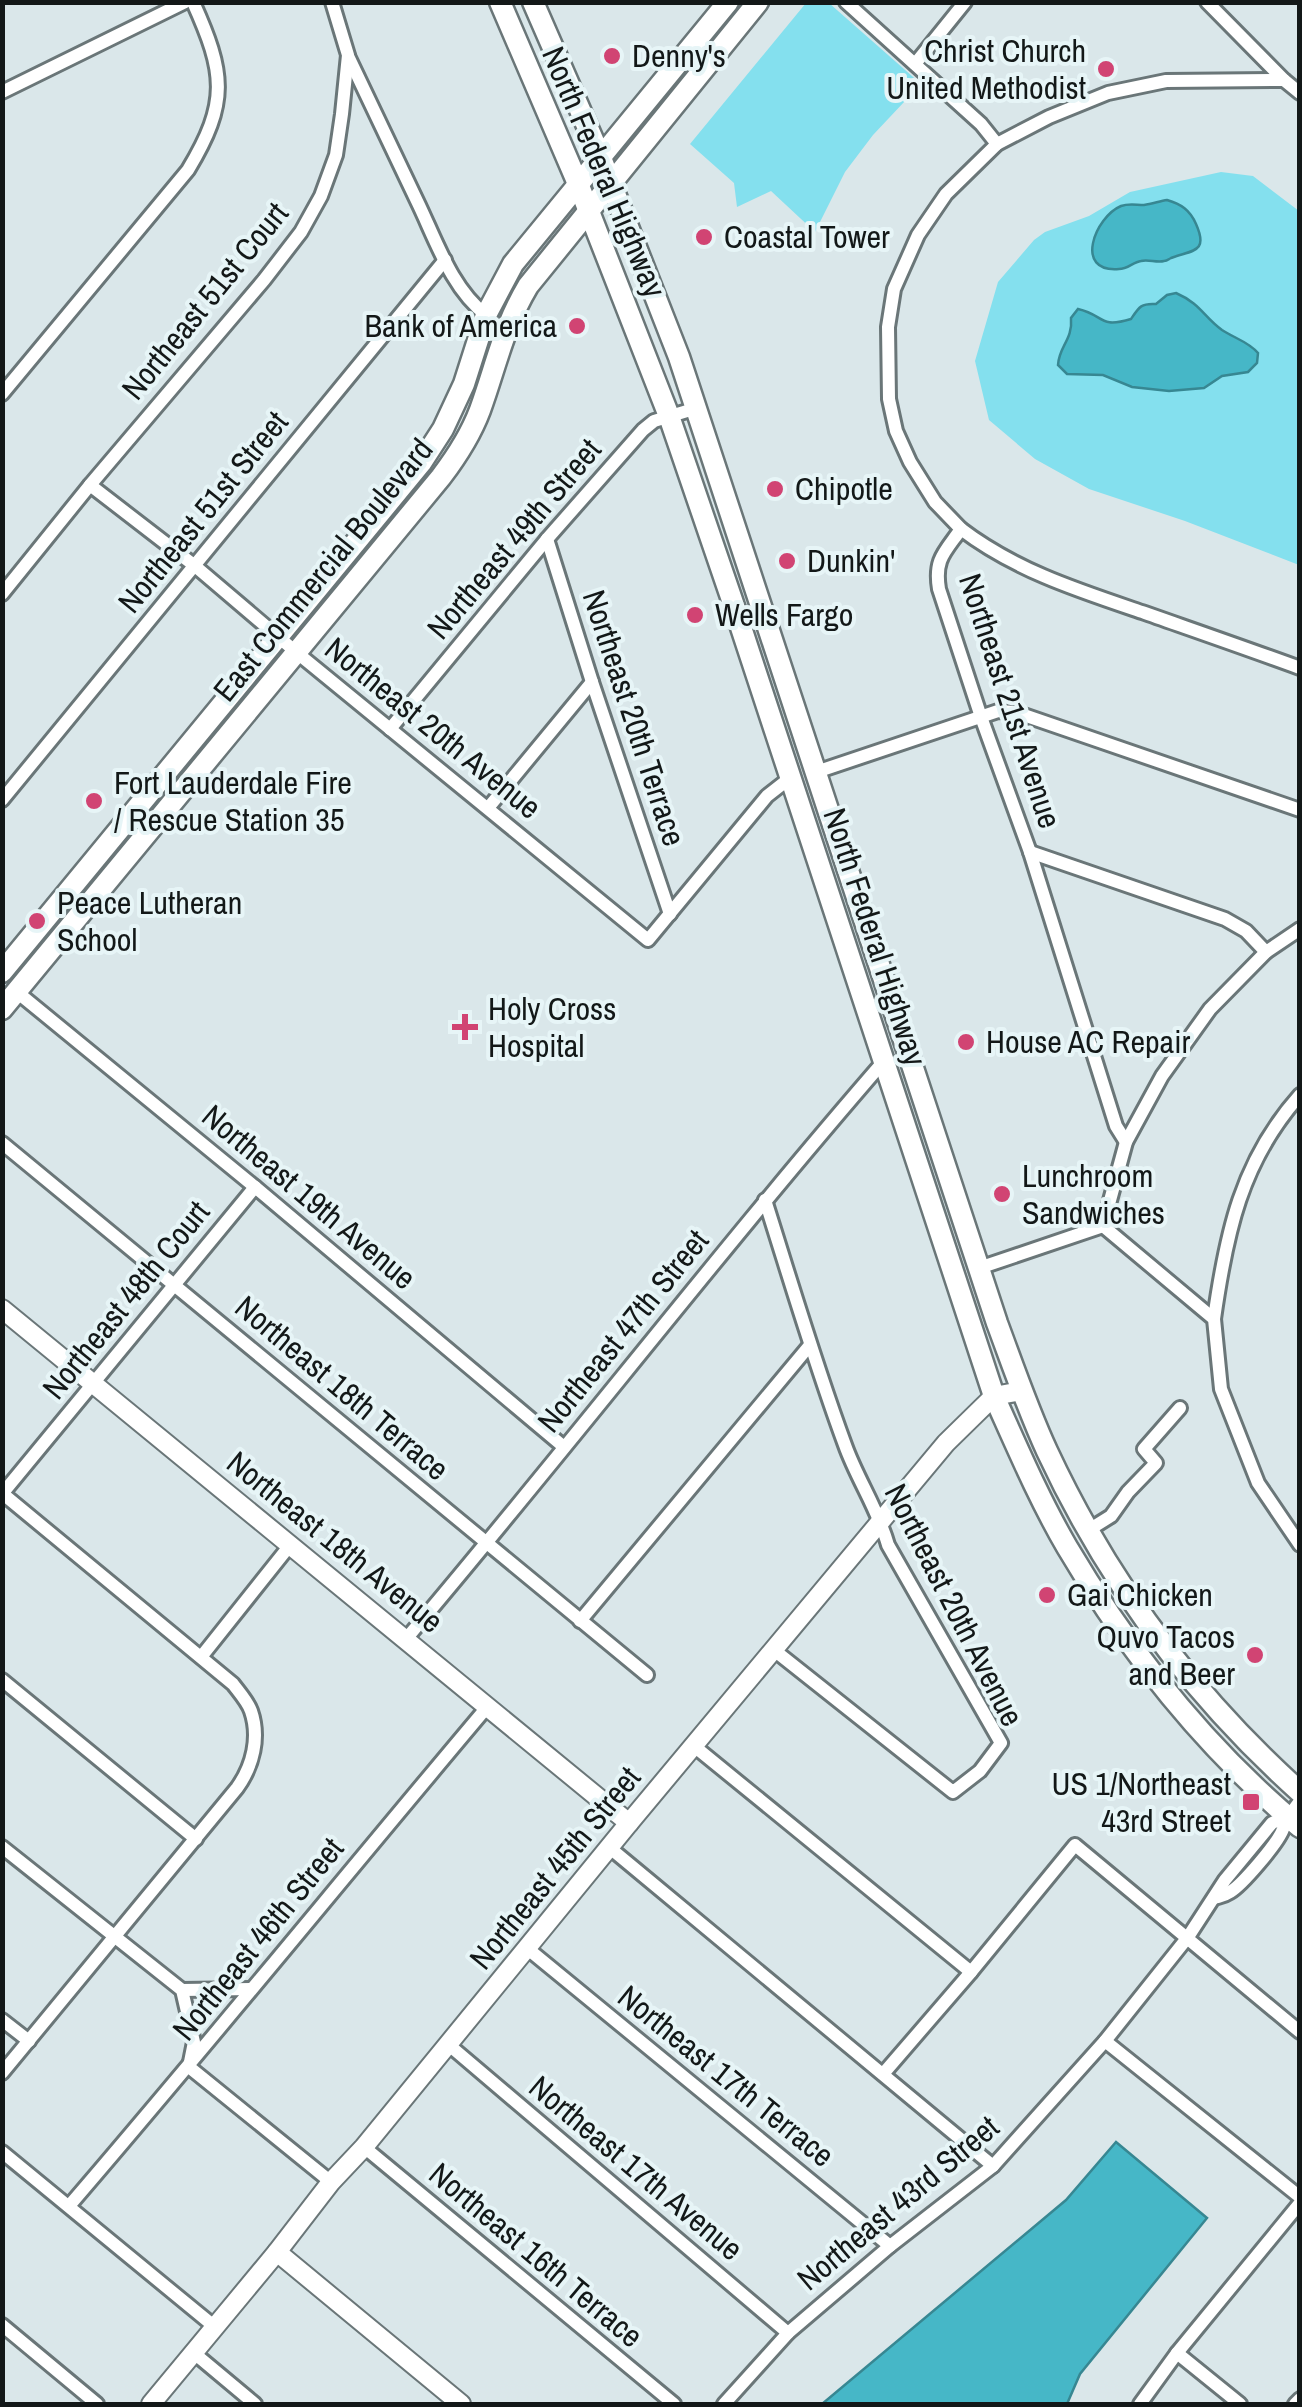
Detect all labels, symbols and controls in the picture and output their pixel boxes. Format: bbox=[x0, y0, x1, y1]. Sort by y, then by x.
place label: Christ Church United Methodist bbox=[886, 29, 1086, 109]
place label: Denny's bbox=[632, 34, 726, 77]
street label: North Federal Highway bbox=[532, 40, 677, 304]
marker: Denny's bbox=[601, 45, 623, 67]
marker: Christ Church United Methodist bbox=[1095, 58, 1117, 80]
street label: Northeast 51st Court bbox=[112, 193, 298, 408]
place label: Coastal Tower bbox=[724, 215, 890, 258]
marker: Coastal Tower bbox=[693, 226, 715, 248]
place label: Bank of America bbox=[364, 304, 557, 347]
marker: Bank of America bbox=[566, 315, 588, 337]
street label: Northeast 51st Street bbox=[108, 402, 297, 622]
street label: East Commercial Boulevard bbox=[203, 429, 442, 710]
street label: Northeast 49th Street bbox=[417, 429, 610, 648]
place label: Chipotle bbox=[795, 467, 893, 510]
marker: Chipotle bbox=[764, 478, 786, 500]
place label: Dunkin' bbox=[807, 539, 895, 582]
marker: Dunkin' bbox=[776, 550, 798, 572]
street label: Northeast 21st Avenue bbox=[949, 568, 1072, 834]
street label: Northeast 20th Terrace bbox=[573, 584, 696, 851]
place label: Wells Fargo bbox=[715, 593, 853, 636]
marker: Wells Fargo bbox=[684, 604, 706, 626]
street label: Northeast 20th Avenue bbox=[316, 627, 550, 828]
place label: Fort Lauderdale Fire / Rescue Station 35 bbox=[114, 761, 352, 841]
marker: Fort Lauderdale Fire / Rescue Station 35 bbox=[83, 790, 105, 812]
street label: North Federal Highway bbox=[814, 803, 937, 1071]
place label: Peace Lutheran School bbox=[57, 881, 242, 961]
marker: Peace Lutheran School bbox=[26, 910, 48, 932]
place label: Holy Cross Hospital bbox=[488, 987, 616, 1067]
marker: Holy Cross Hospital bbox=[452, 1014, 478, 1040]
place label: House AC Repair bbox=[986, 1020, 1190, 1063]
marker: House AC Repair bbox=[955, 1031, 977, 1053]
street label: Northeast 19th Avenue bbox=[193, 1094, 425, 1299]
place label: Lunchroom Sandwiches bbox=[1022, 1154, 1165, 1234]
marker: Lunchroom Sandwiches bbox=[991, 1183, 1013, 1205]
street label: Northeast 48th Court bbox=[32, 1192, 219, 1408]
street label: Northeast 47th Street bbox=[527, 1220, 718, 1441]
street label: Northeast 18th Terrace bbox=[226, 1286, 458, 1490]
street label: Northeast 18th Avenue bbox=[218, 1441, 452, 1642]
street label: Northeast 20th Avenue bbox=[875, 1476, 1034, 1733]
place label: Gai Chicken bbox=[1067, 1573, 1213, 1616]
marker: Gai Chicken bbox=[1036, 1584, 1058, 1606]
place label: Quvo Tacos and Beer bbox=[1096, 1615, 1235, 1695]
marker: Quvo Tacos and Beer bbox=[1244, 1644, 1266, 1666]
street label: Northeast 45th Street bbox=[459, 1757, 650, 1978]
place label: US 1/Northeast 43rd Street bbox=[1052, 1762, 1231, 1842]
marker: US 1/Northeast 43rd Street bbox=[1240, 1791, 1262, 1813]
street label: Northeast 46th Street bbox=[162, 1828, 353, 2049]
street label: Northeast 17th Terrace bbox=[609, 1975, 843, 2176]
street label: Northeast 17th Avenue bbox=[520, 2065, 752, 2270]
street label: Northeast 43rd Street bbox=[788, 2106, 1008, 2300]
street label: Northeast 16th Terrace bbox=[420, 2153, 652, 2357]

